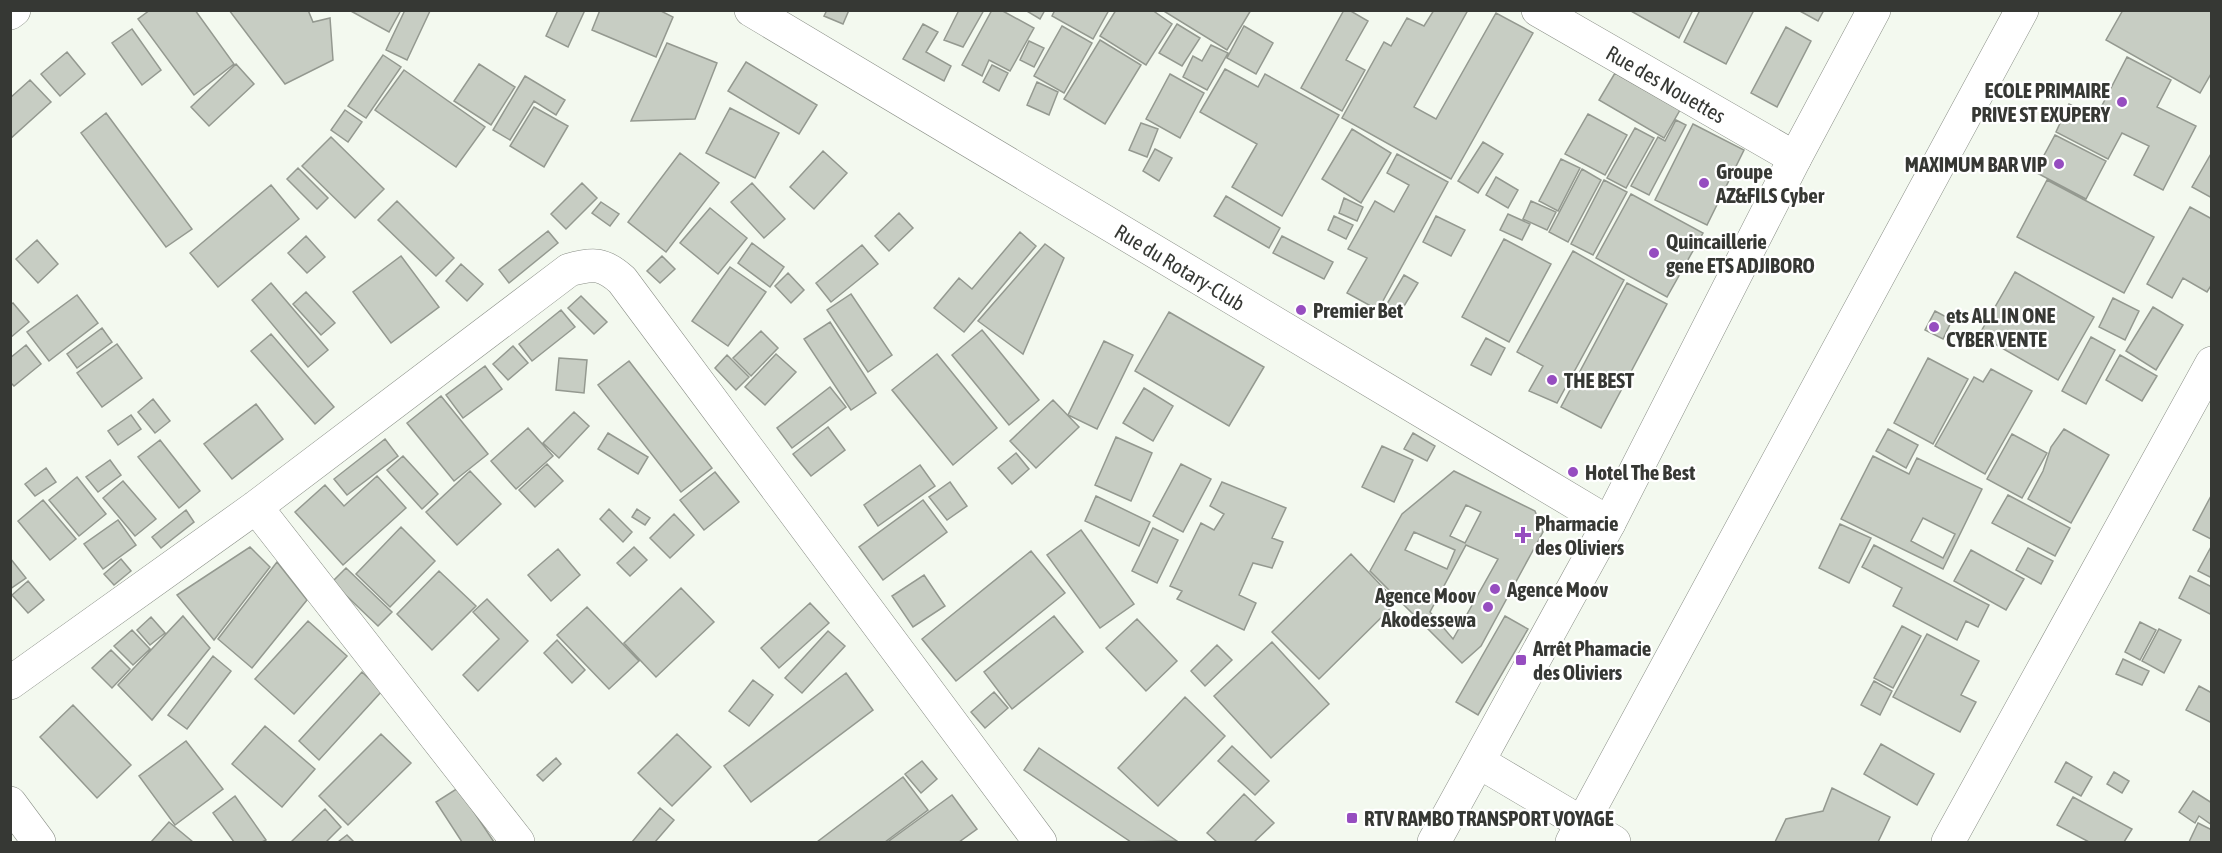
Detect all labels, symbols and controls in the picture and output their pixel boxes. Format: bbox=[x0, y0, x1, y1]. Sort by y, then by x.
street label: Rue des Nouettes bbox=[1602, 40, 1730, 128]
place label: ECOLE PRIMAIRE PRIVE ST EXUPERY bbox=[1971, 78, 2111, 126]
marker: ECOLE PRIMAIRE PRIVE ST EXUPERY bbox=[2115, 95, 2129, 109]
place label: MAXIMUM BAR VIP bbox=[1905, 152, 2048, 176]
marker: MAXIMUM BAR VIP bbox=[2052, 157, 2066, 171]
place label: Groupe AZ&FILS Cyber bbox=[1715, 159, 1825, 207]
marker: Groupe AZ&FILS Cyber bbox=[1697, 176, 1711, 190]
street label: Rue du Rotary-Club bbox=[1111, 219, 1249, 315]
place label: Quincaillerie gene ETS ADJIBORO bbox=[1666, 229, 1815, 277]
marker: Quincaillerie gene ETS ADJIBORO bbox=[1647, 246, 1661, 260]
place label: Premier Bet bbox=[1313, 298, 1403, 322]
marker: Premier Bet bbox=[1294, 303, 1308, 317]
place label: ets ALL IN ONE CYBER VENTE bbox=[1946, 303, 2056, 351]
marker: ets ALL IN ONE CYBER VENTE bbox=[1927, 320, 1941, 334]
place label: THE BEST bbox=[1564, 368, 1635, 392]
marker: THE BEST bbox=[1545, 373, 1559, 387]
place label: Hotel The Best bbox=[1585, 460, 1695, 484]
marker: Hotel The Best bbox=[1566, 465, 1580, 479]
place label: Pharmacie des Oliviers bbox=[1535, 511, 1625, 559]
marker: Pharmacie des Oliviers bbox=[1516, 528, 1530, 542]
place label: Agence Moov bbox=[1506, 577, 1608, 601]
marker: Agence Moov bbox=[1488, 582, 1502, 596]
place label: Agence Moov Akodessewa bbox=[1374, 583, 1476, 631]
marker: Agence Moov Akodessewa bbox=[1481, 600, 1495, 614]
place label: Arrêt Phamacie des Oliviers bbox=[1532, 636, 1651, 684]
marker: Arrêt Phamacie des Oliviers bbox=[1514, 653, 1528, 667]
place label: RTV RAMBO TRANSPORT VOYAGE bbox=[1364, 806, 1614, 830]
marker: RTV RAMBO TRANSPORT VOYAGE bbox=[1345, 811, 1359, 825]

